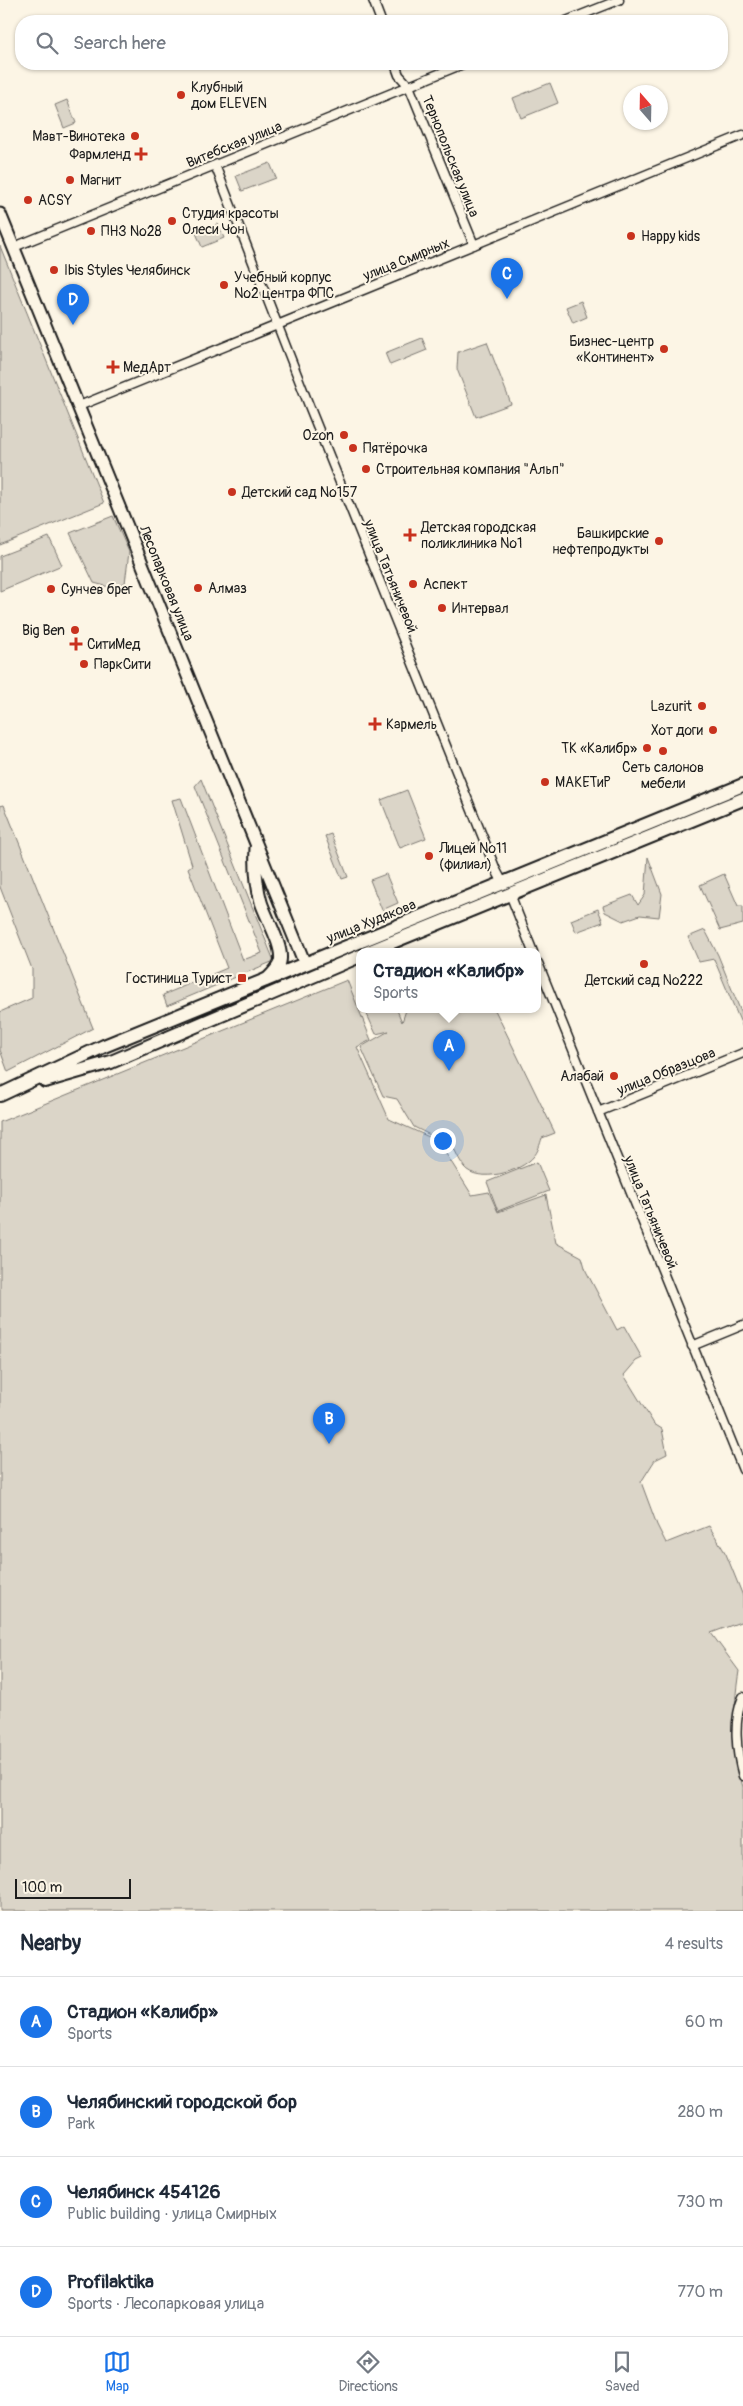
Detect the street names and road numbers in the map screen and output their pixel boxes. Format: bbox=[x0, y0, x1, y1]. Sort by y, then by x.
street label: Тернопольская улица bbox=[418, 93, 483, 219]
street label: Витебская улица bbox=[184, 118, 284, 171]
street label: улица Смирных bbox=[360, 234, 452, 285]
street label: улица Татьяничевой bbox=[360, 516, 421, 635]
street label: Лесопарковая улица bbox=[135, 522, 197, 643]
street label: улица Худякова bbox=[323, 896, 418, 947]
street label: улица Образцова bbox=[614, 1044, 718, 1099]
street label: улица Татьяничевой bbox=[620, 1152, 681, 1271]

